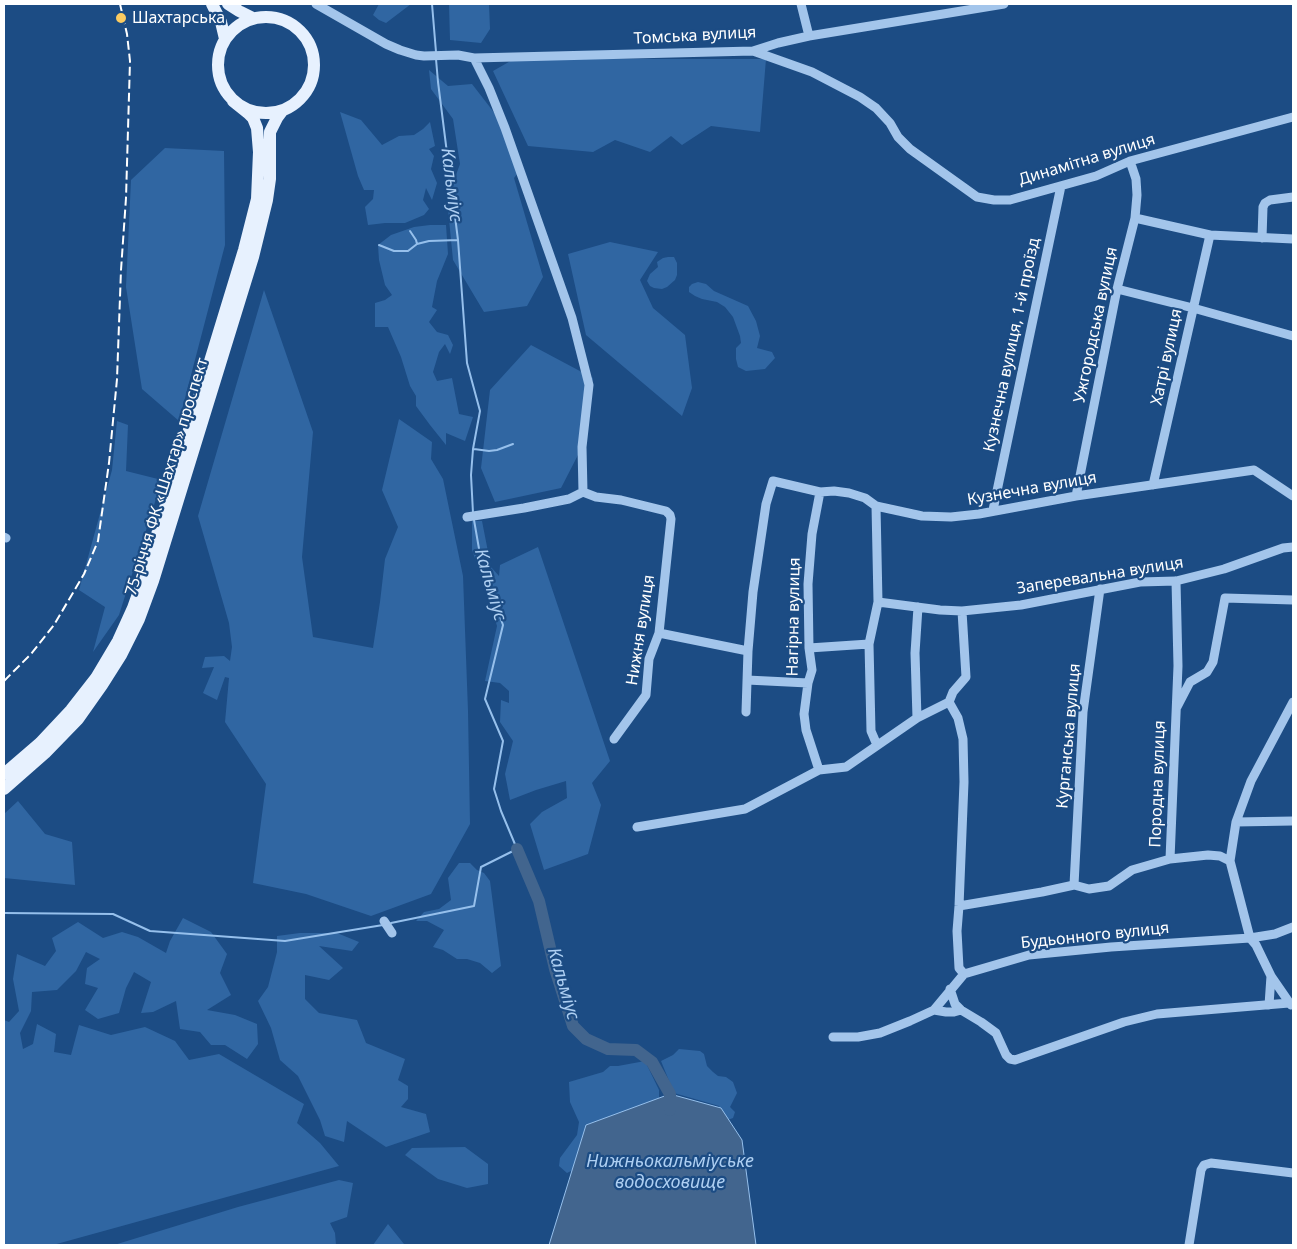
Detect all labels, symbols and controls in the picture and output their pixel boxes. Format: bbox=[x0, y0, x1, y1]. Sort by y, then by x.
place label: Шахтарська bbox=[132, 8, 225, 28]
marker: Шахтарська bbox=[114, 11, 128, 25]
street label: Томська вулиця bbox=[633, 23, 757, 49]
street label: Динамітна вулиця bbox=[1016, 130, 1158, 190]
water label: Кальміус bbox=[436, 147, 466, 223]
street label: Кузнечна вулиця, 1-й проїзд bbox=[980, 236, 1044, 454]
street label: Ужгородська вулиця bbox=[1070, 245, 1122, 405]
street label: Хатрі вулиця bbox=[1147, 307, 1187, 407]
street label: 75-річчя ФК «Шахтар» проспект bbox=[122, 356, 212, 598]
street label: Кузнечна вулиця bbox=[966, 468, 1098, 510]
water label: Кальміус bbox=[469, 546, 511, 624]
street label: Заперевальна вулиця bbox=[1015, 553, 1185, 599]
street label: Нагірна вулиця bbox=[783, 557, 805, 677]
street label: Нижня вулиця bbox=[623, 573, 659, 687]
street label: Курганська вулиця bbox=[1053, 663, 1085, 809]
street label: Породна вулиця bbox=[1146, 720, 1170, 848]
street label: Будьонного вулиця bbox=[1020, 919, 1170, 953]
water label: Кальміус bbox=[542, 945, 584, 1023]
water label: Нижньокальміуське водосховище bbox=[586, 1151, 754, 1194]

